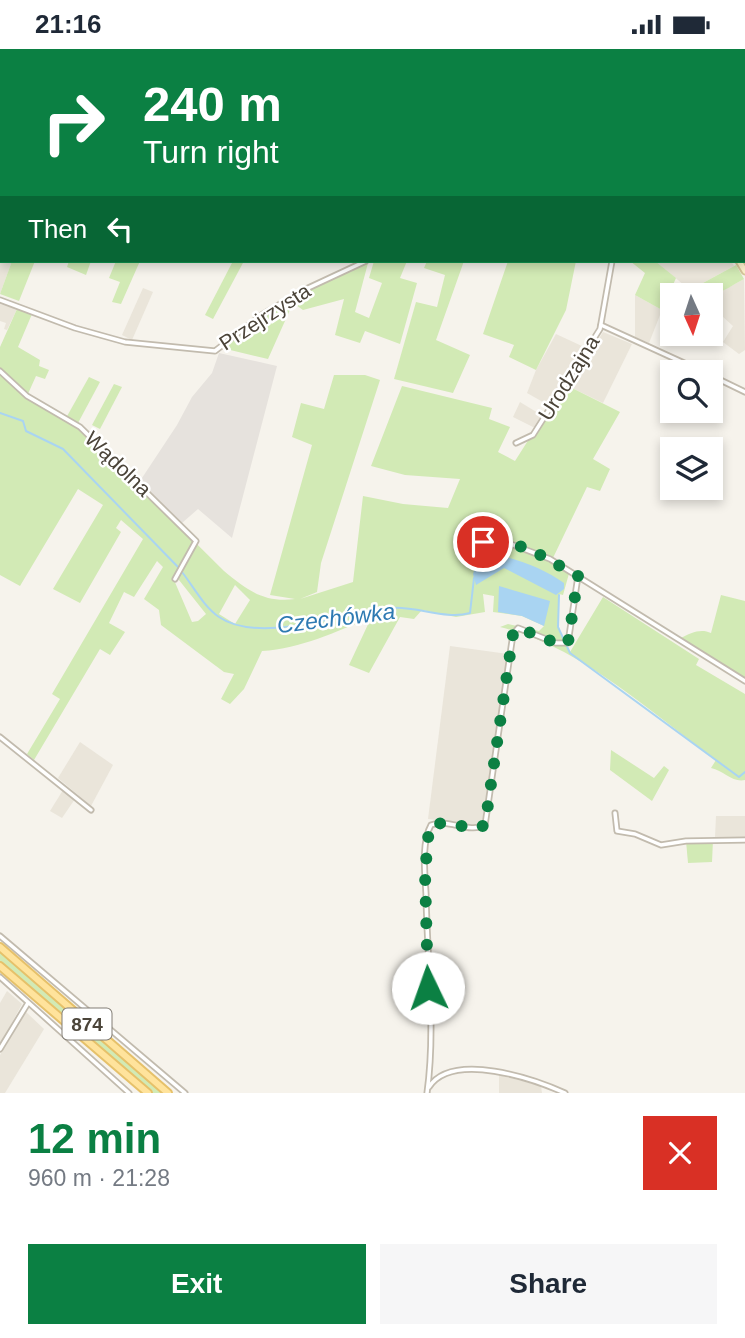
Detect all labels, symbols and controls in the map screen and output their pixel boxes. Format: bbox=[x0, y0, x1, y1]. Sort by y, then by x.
text: 21:16 bbox=[35, 9, 102, 39]
icon: right bbox=[28, 77, 119, 168]
text: 240 m bbox=[143, 77, 282, 131]
text: Turn right bbox=[143, 134, 279, 170]
icon: left bbox=[101, 210, 139, 248]
text: Then bbox=[28, 214, 87, 244]
street label: Przejrzysta bbox=[215, 278, 315, 355]
north arrow bbox=[660, 283, 723, 347]
map controls bbox=[660, 283, 723, 500]
street label: Urodzajna bbox=[533, 331, 604, 424]
button: search bbox=[660, 360, 723, 423]
street label: Wądolna bbox=[81, 427, 156, 501]
button: layers bbox=[660, 437, 723, 500]
pin bbox=[453, 512, 513, 572]
icon: arrive bbox=[464, 523, 502, 561]
water label: Czechówka bbox=[275, 598, 397, 638]
position arrow bbox=[391, 951, 465, 1025]
road number: 874 bbox=[62, 1008, 112, 1039]
text: 12 min bbox=[28, 1115, 161, 1162]
button: close bbox=[643, 1116, 717, 1190]
text: 960 m · 21:28 bbox=[28, 1165, 170, 1191]
button: Exit bbox=[28, 1244, 366, 1324]
button: Share bbox=[380, 1244, 717, 1324]

